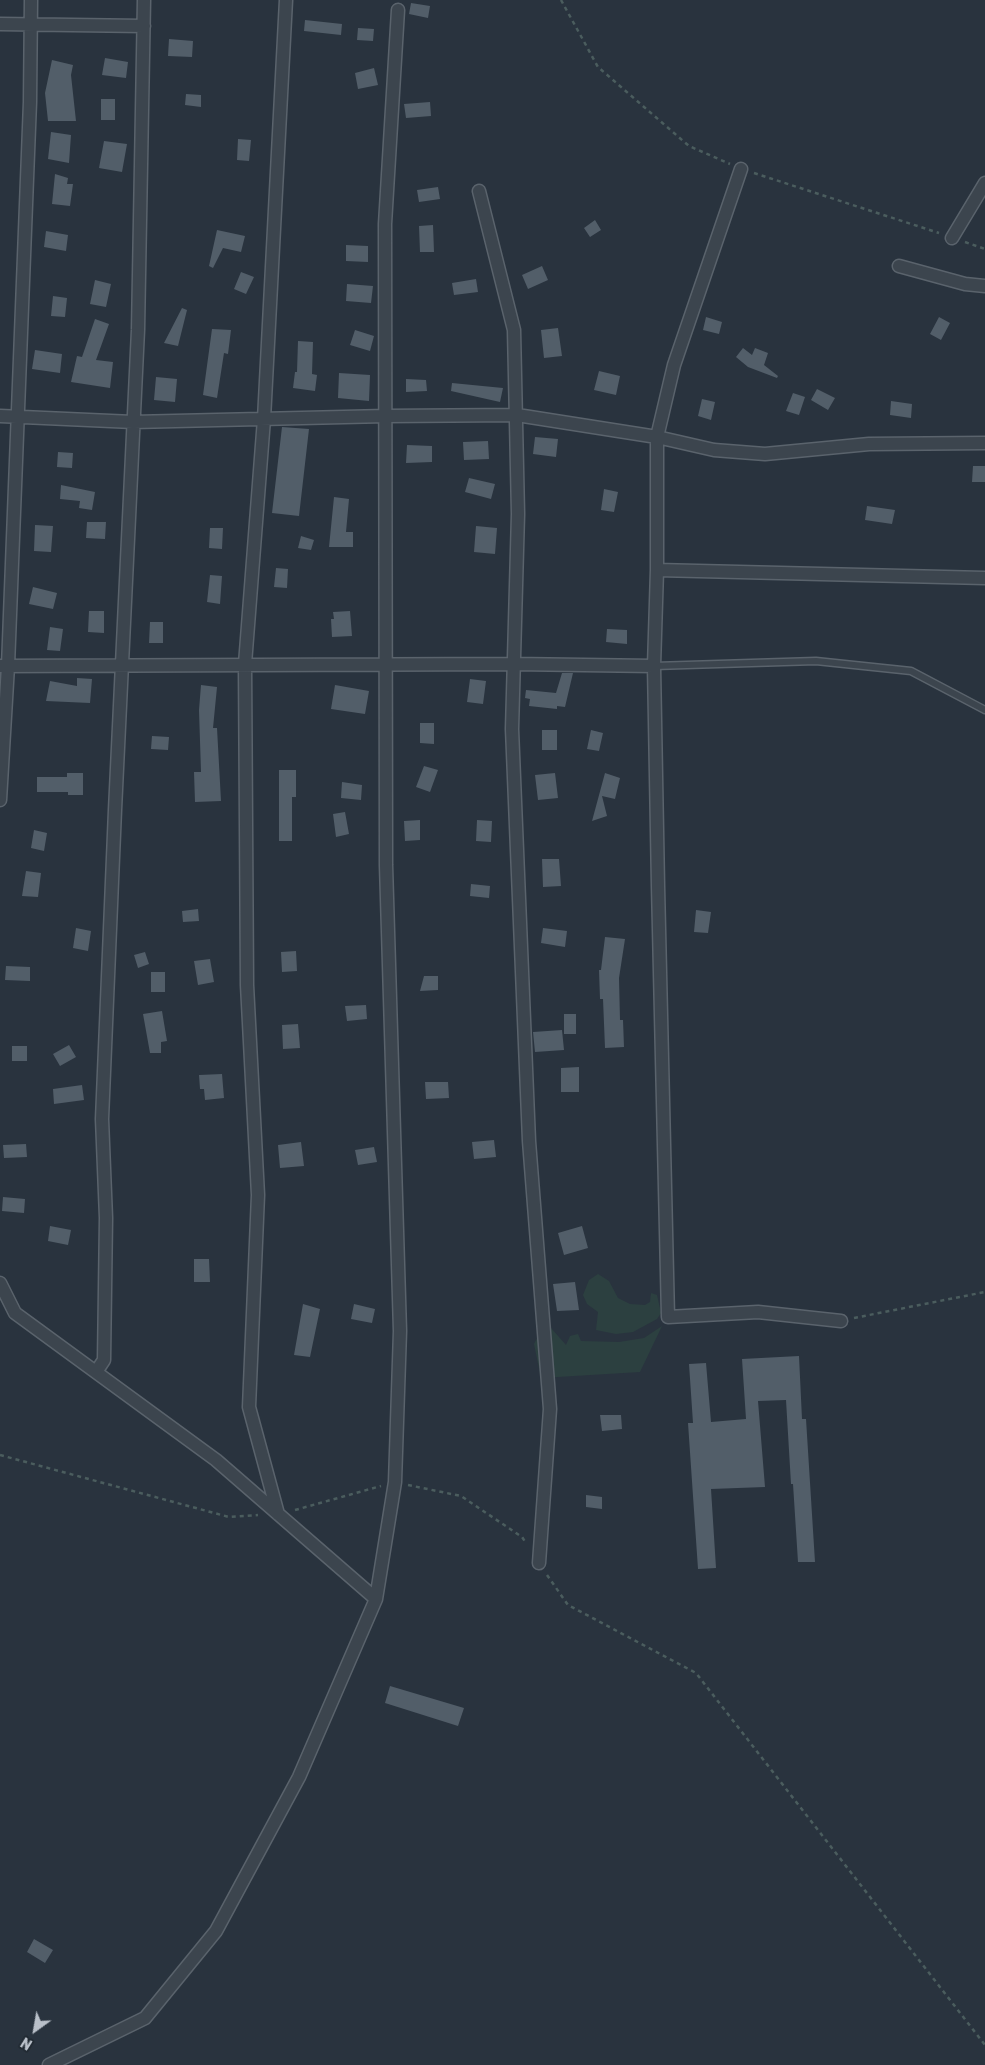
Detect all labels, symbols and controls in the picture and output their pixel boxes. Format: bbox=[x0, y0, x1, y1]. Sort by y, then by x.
north arrow bbox=[10, 2005, 60, 2055]
text: N bbox=[18, 2033, 36, 2053]

